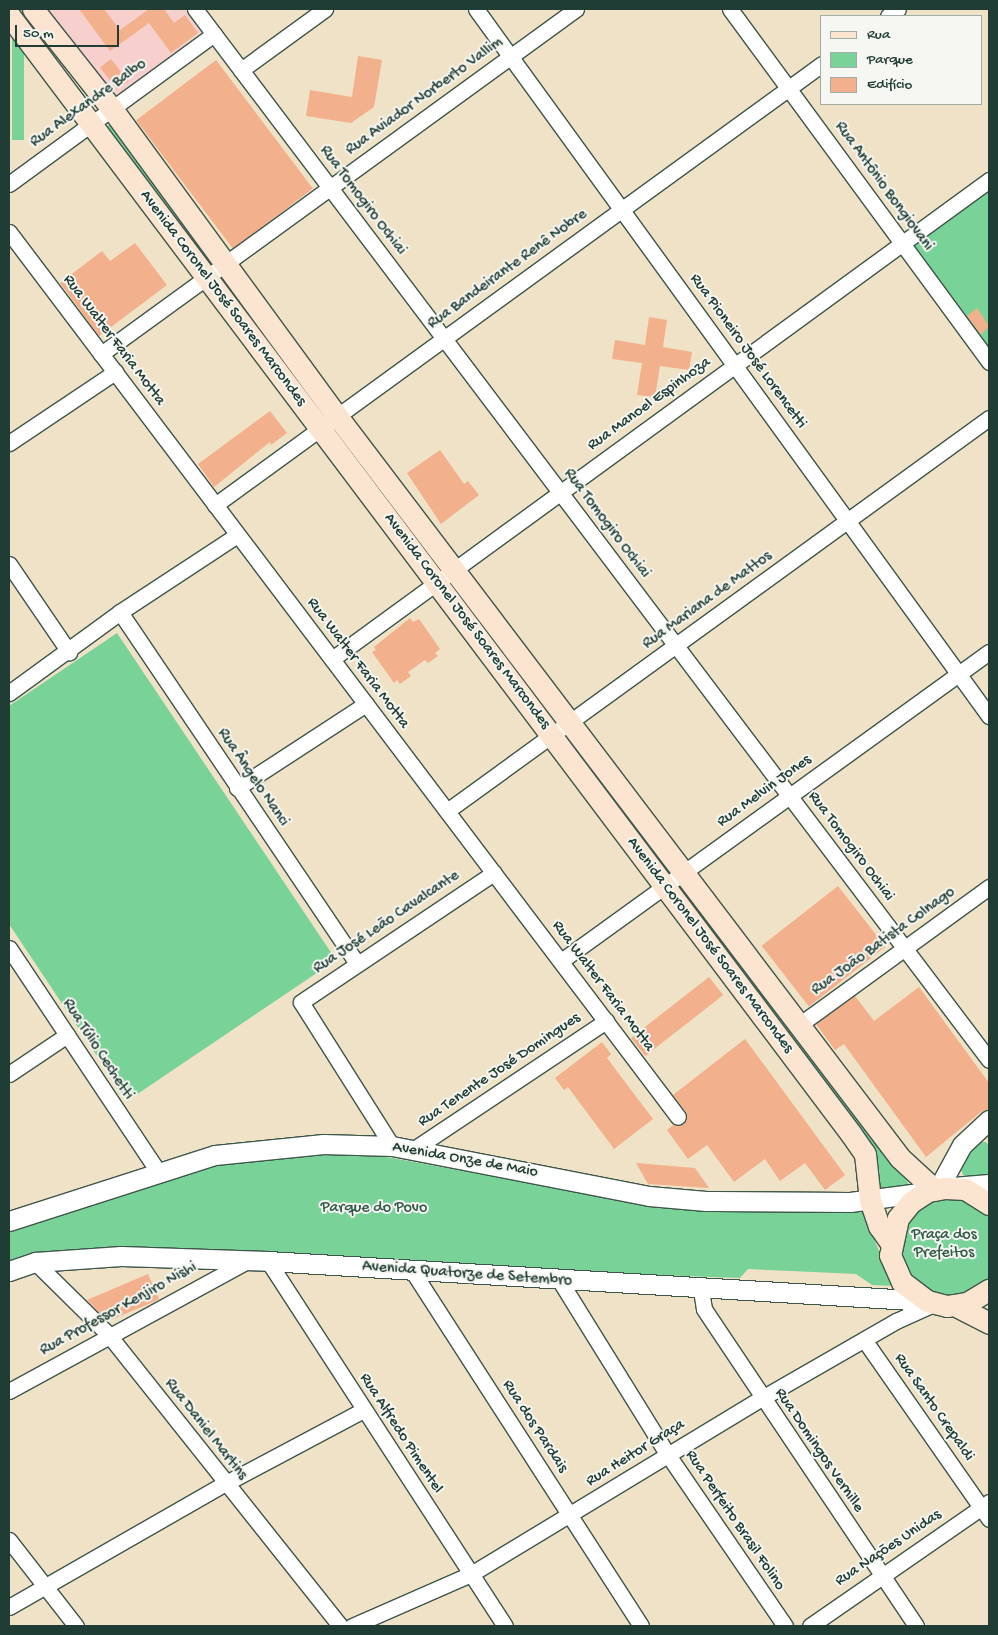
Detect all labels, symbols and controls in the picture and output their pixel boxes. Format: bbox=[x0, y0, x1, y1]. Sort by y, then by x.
scale bar bbox=[18, 15, 121, 47]
legend bbox=[820, 15, 983, 105]
text: 50 m bbox=[23, 25, 54, 43]
text: Rua bbox=[867, 26, 890, 44]
street label: Rua Aviador Norberto Vallim bbox=[343, 34, 507, 160]
text: Parque bbox=[867, 51, 913, 69]
street label: Rua Alexandre Balbo bbox=[27, 55, 151, 153]
text: Edifício bbox=[867, 76, 912, 94]
street label: Rua Antônio Bongiovani bbox=[830, 118, 936, 256]
street label: Rua Tomogiro Ochiai bbox=[314, 142, 410, 260]
street label: Avenida Coronel José Soares Marcondes bbox=[134, 187, 310, 411]
street label: Rua Bandeirante Renê Nobre bbox=[425, 206, 591, 334]
street label: Rua Pioneiro José Lorencetti bbox=[684, 271, 810, 433]
street label: Rua Walter Faria Motta bbox=[57, 272, 169, 410]
street label: Rua Manoel Espinhoza bbox=[585, 354, 715, 456]
street label: Rua Tomogiro Ochiai bbox=[558, 465, 654, 583]
street label: Avenida Coronel José Soares Marcondes bbox=[378, 510, 554, 734]
street label: Rua Mariana de Mattos bbox=[639, 548, 777, 654]
street label: Rua Walter Faria Motta bbox=[301, 595, 413, 733]
street label: Rua Ângelo Nanci bbox=[212, 725, 292, 831]
street label: Rua Melvin Jones bbox=[714, 751, 816, 833]
street label: Rua Tomogiro Ochiai bbox=[802, 788, 898, 906]
street label: Avenida Coronel José Soares Marcondes bbox=[621, 834, 797, 1058]
street label: Rua José Leão Cavalcante bbox=[310, 867, 464, 979]
street label: Rua João Batista Colnago bbox=[808, 883, 960, 1001]
street label: Rua Walter Faria Motta bbox=[546, 918, 658, 1056]
street label: Rua Túlio Cechetti bbox=[57, 996, 137, 1104]
street label: Rua Tenente José Domingues bbox=[415, 1009, 585, 1133]
street label: Avenida Onze de Maio bbox=[391, 1139, 539, 1183]
park label: Parque do Povo bbox=[321, 1199, 427, 1219]
park label: Praça dos Prefeitos bbox=[911, 1226, 977, 1264]
street label: Avenida Quatorze de Setembro bbox=[361, 1258, 573, 1292]
street label: Rua Professor Kenjiro Nishi bbox=[37, 1259, 201, 1361]
street label: Rua Santo Crepaldi bbox=[889, 1351, 977, 1465]
street label: Rua Alfredo Pimentel bbox=[354, 1370, 446, 1498]
street label: Rua Daniel Martins bbox=[159, 1375, 251, 1485]
street label: Rua dos Pardais bbox=[497, 1377, 571, 1477]
street label: Rua Domingos Vernille bbox=[769, 1385, 867, 1517]
street label: Rua Heitor Graça bbox=[583, 1416, 689, 1492]
street label: Rua Perfeito Brasil Folino bbox=[680, 1447, 788, 1595]
street label: Rua Nações Unidas bbox=[832, 1506, 946, 1592]

